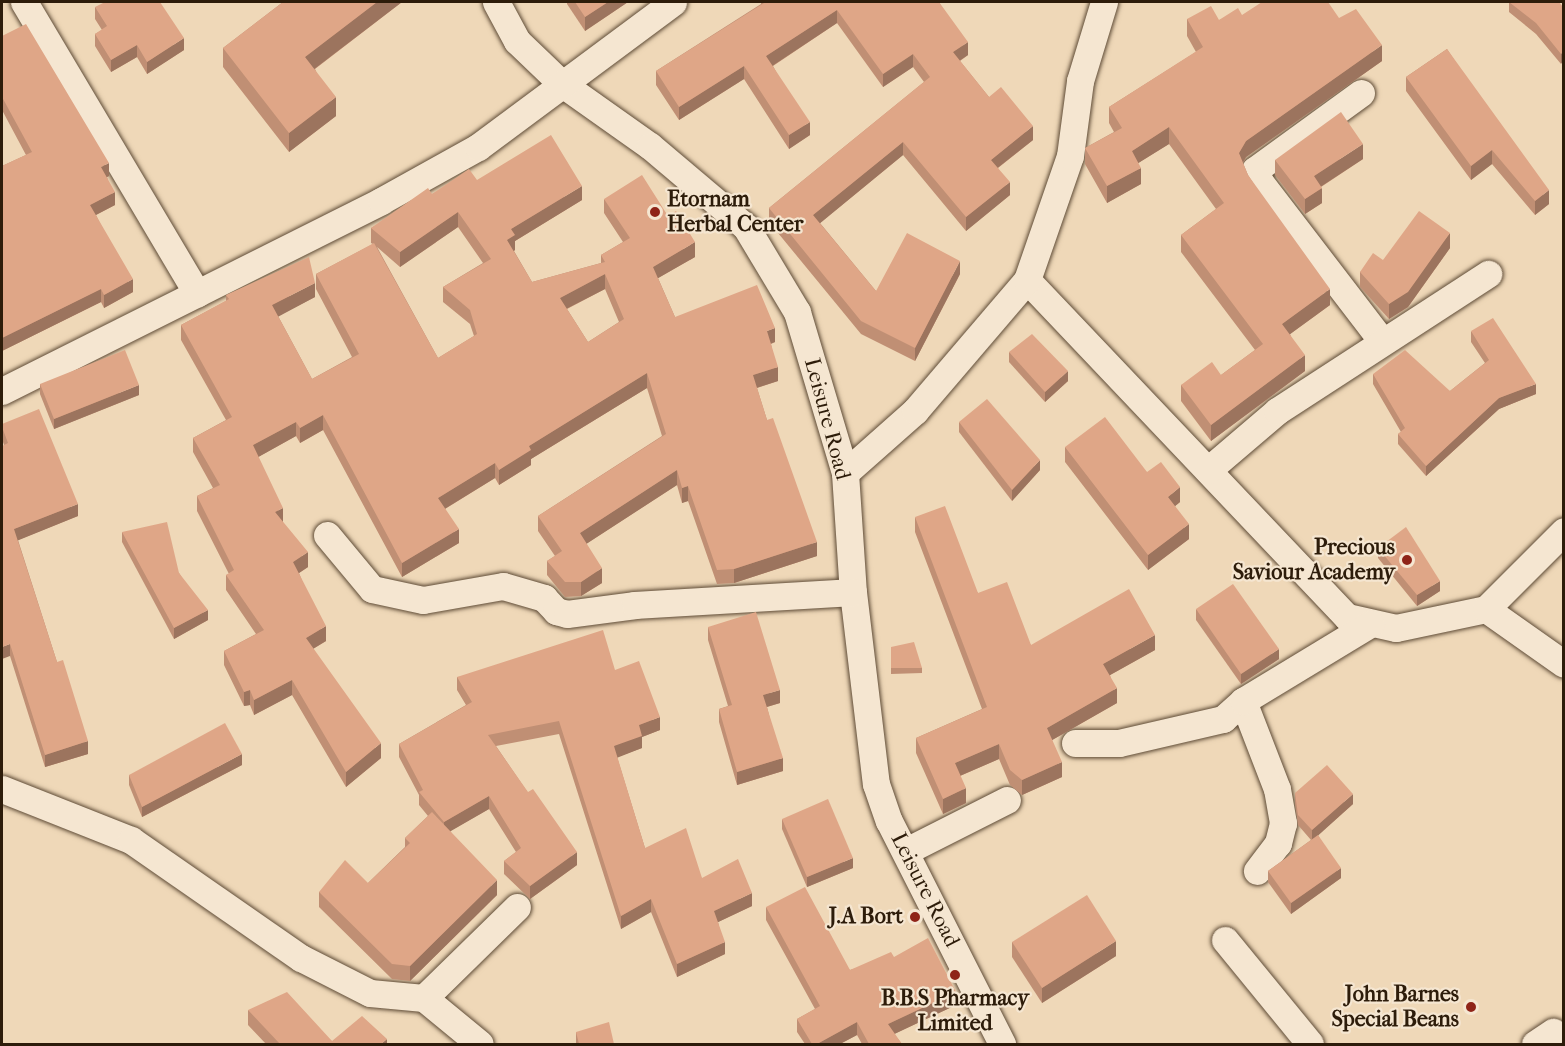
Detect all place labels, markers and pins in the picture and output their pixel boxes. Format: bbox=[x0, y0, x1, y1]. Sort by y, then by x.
place label: Etornam Herbal Center bbox=[667, 186, 803, 237]
marker: Etornam Herbal Center bbox=[648, 205, 662, 219]
place label: Precious Saviour Academy bbox=[1233, 534, 1395, 586]
marker: Precious Saviour Academy bbox=[1400, 553, 1414, 567]
place label: J.A Bort bbox=[829, 904, 903, 930]
marker: J.A Bort bbox=[908, 910, 922, 924]
marker: B.B.S Pharmacy Limited bbox=[948, 968, 962, 982]
place label: John Barnes Special Beans bbox=[1331, 981, 1459, 1032]
place label: B.B.S Pharmacy Limited bbox=[881, 985, 1029, 1036]
marker: John Barnes Special Beans bbox=[1464, 1000, 1478, 1014]

